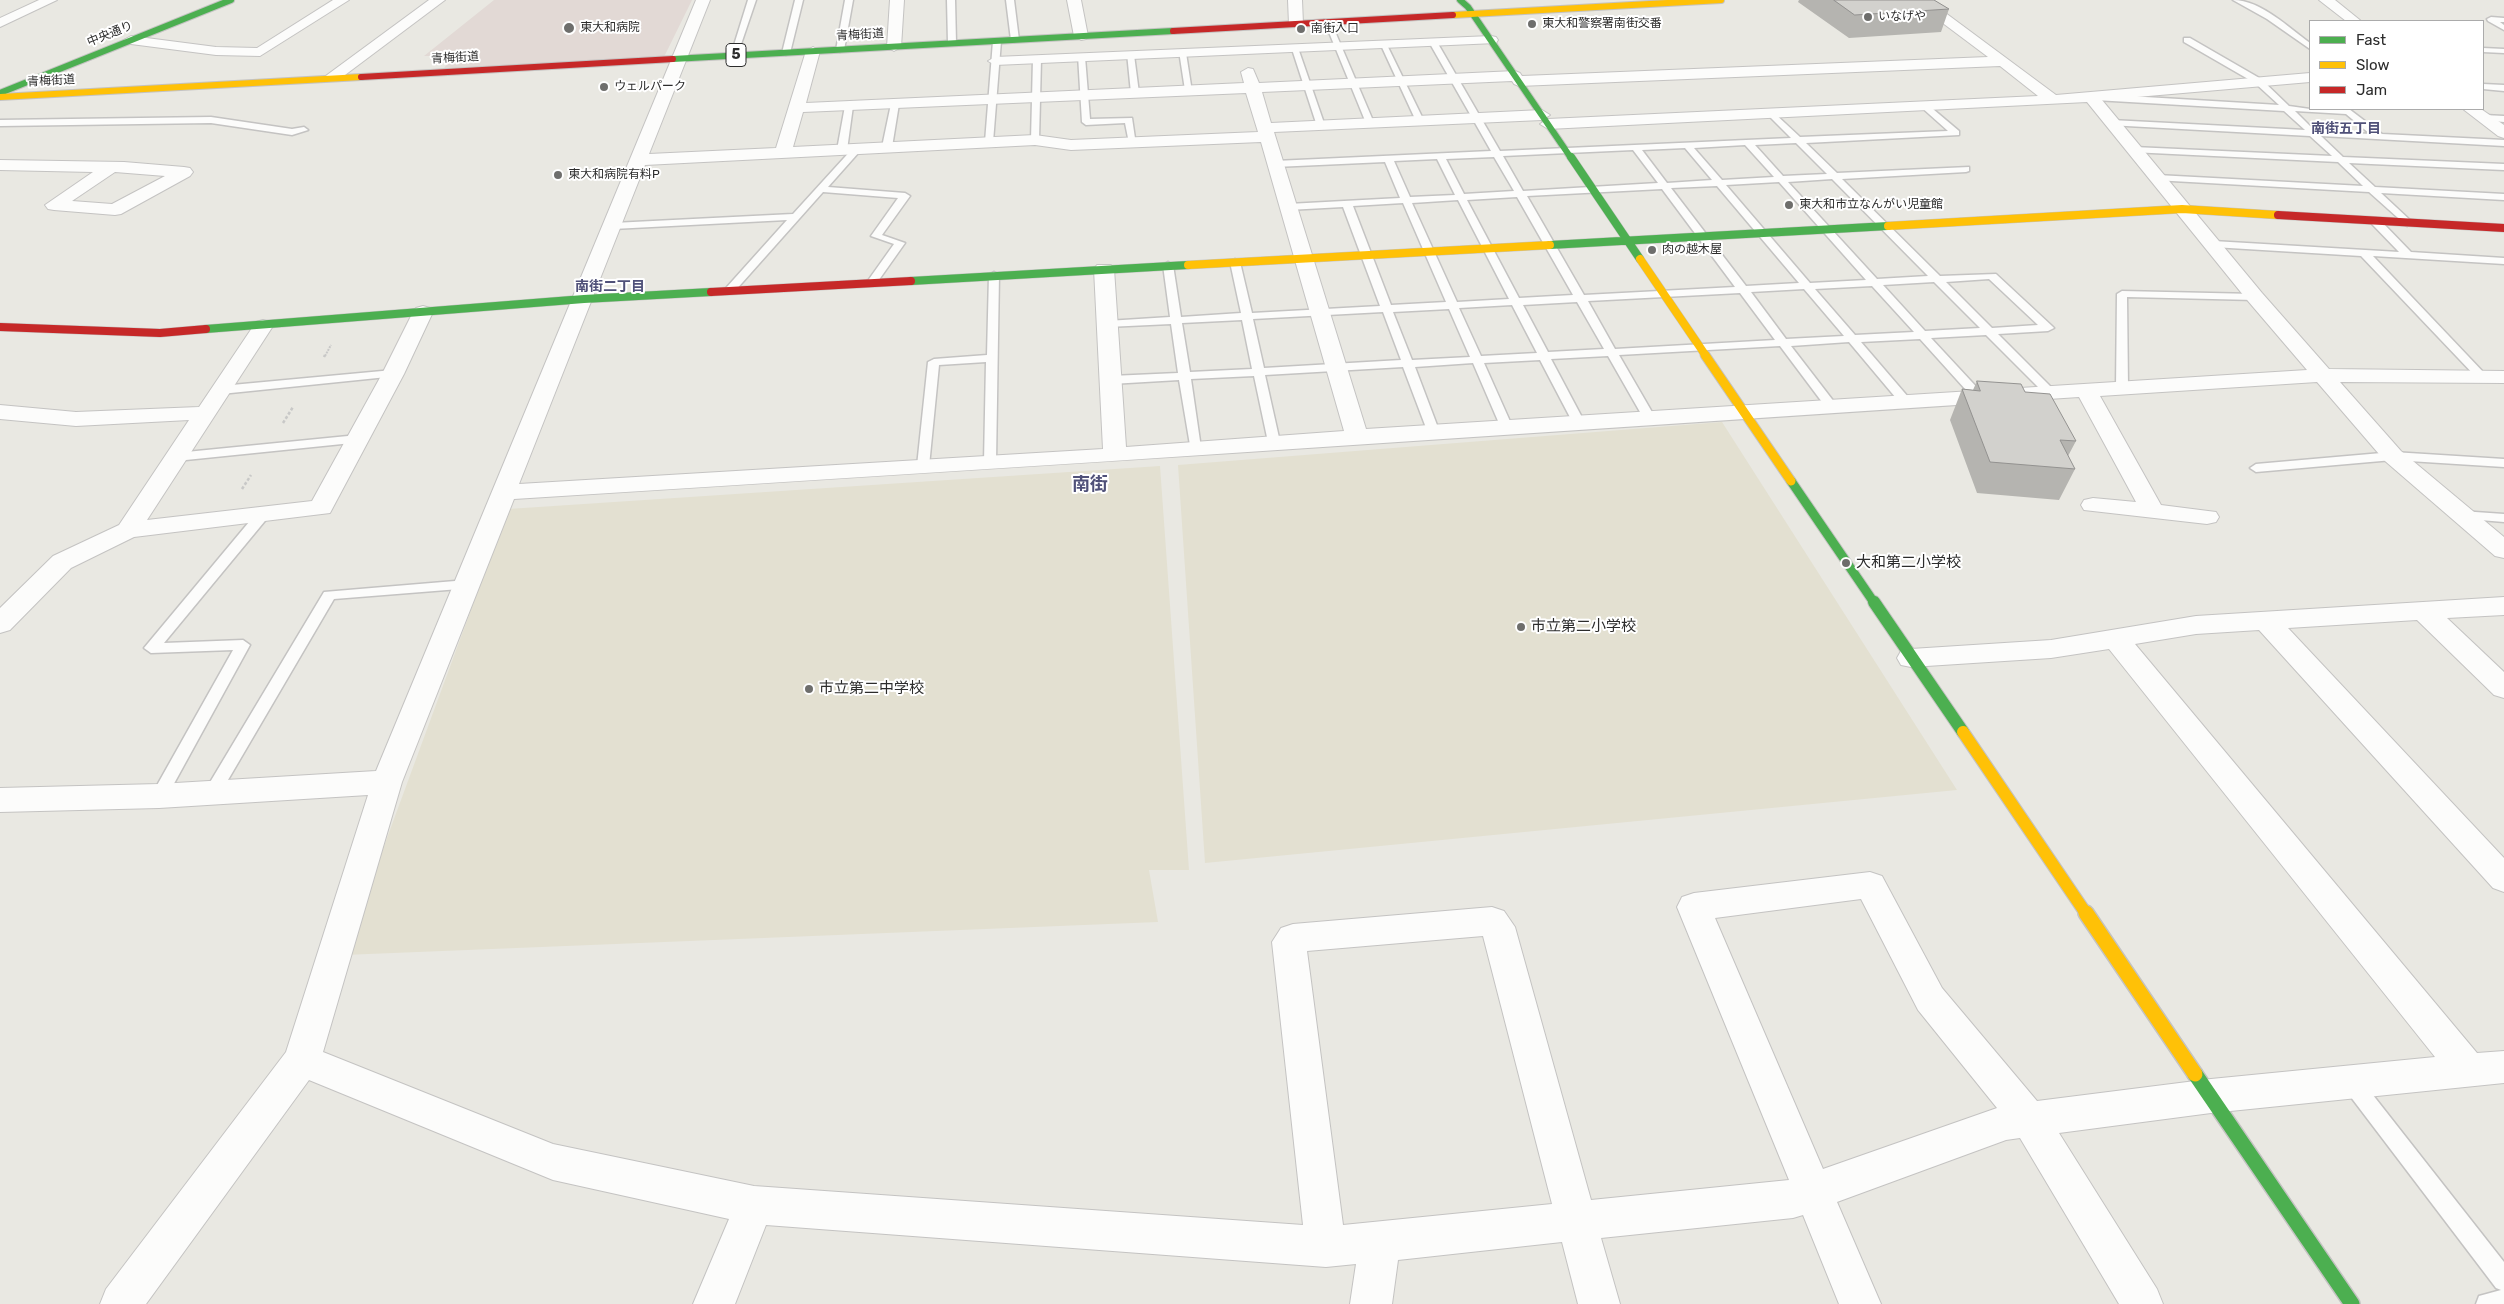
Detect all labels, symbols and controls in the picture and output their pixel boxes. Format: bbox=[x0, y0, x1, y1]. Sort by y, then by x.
place label: いなげや bbox=[1878, 10, 1926, 24]
marker: いなげや bbox=[1862, 11, 1874, 23]
place label: 東大和警察署南街交番 bbox=[1542, 17, 1662, 31]
street label: 中央通り bbox=[85, 18, 135, 50]
marker: 東大和警察署南街交番 bbox=[1526, 18, 1538, 30]
legend bbox=[2309, 20, 2484, 110]
marker: 東大和病院 bbox=[562, 21, 576, 35]
place label: 東大和病院 bbox=[580, 21, 640, 35]
place label: 南街入口 bbox=[1311, 22, 1359, 36]
marker: 南街入口 bbox=[1295, 23, 1307, 35]
street label: 青梅街道 bbox=[836, 27, 884, 43]
text: Fast bbox=[2356, 31, 2386, 49]
road number: 5 bbox=[726, 44, 746, 66]
street label: 青梅街道 bbox=[431, 50, 479, 66]
text: Slow bbox=[2356, 56, 2389, 74]
street label: 青梅街道 bbox=[27, 73, 75, 89]
place label: ウェルパーク bbox=[614, 80, 686, 94]
marker: ウェルパーク bbox=[598, 81, 610, 93]
text: Jam bbox=[2356, 81, 2387, 99]
district label: 南街五丁目 bbox=[2311, 121, 2381, 137]
place label: 東大和病院有料P bbox=[568, 168, 660, 182]
marker: 東大和病院有料P bbox=[552, 169, 564, 181]
place label: 東大和市立なんがい児童館 bbox=[1799, 198, 1943, 212]
marker: 東大和市立なんがい児童館 bbox=[1783, 199, 1795, 211]
place label: 肉の越木屋 bbox=[1662, 243, 1722, 257]
marker: 肉の越木屋 bbox=[1646, 244, 1658, 256]
district label: 南街二丁目 bbox=[575, 279, 645, 295]
district label: 南街 bbox=[1072, 474, 1108, 496]
place label: 大和第二小学校 bbox=[1856, 554, 1961, 572]
marker: 大和第二小学校 bbox=[1840, 557, 1852, 569]
place label: 市立第二小学校 bbox=[1531, 618, 1636, 636]
marker: 市立第二小学校 bbox=[1515, 621, 1527, 633]
place label: 市立第二中学校 bbox=[819, 680, 924, 698]
marker: 市立第二中学校 bbox=[803, 683, 815, 695]

